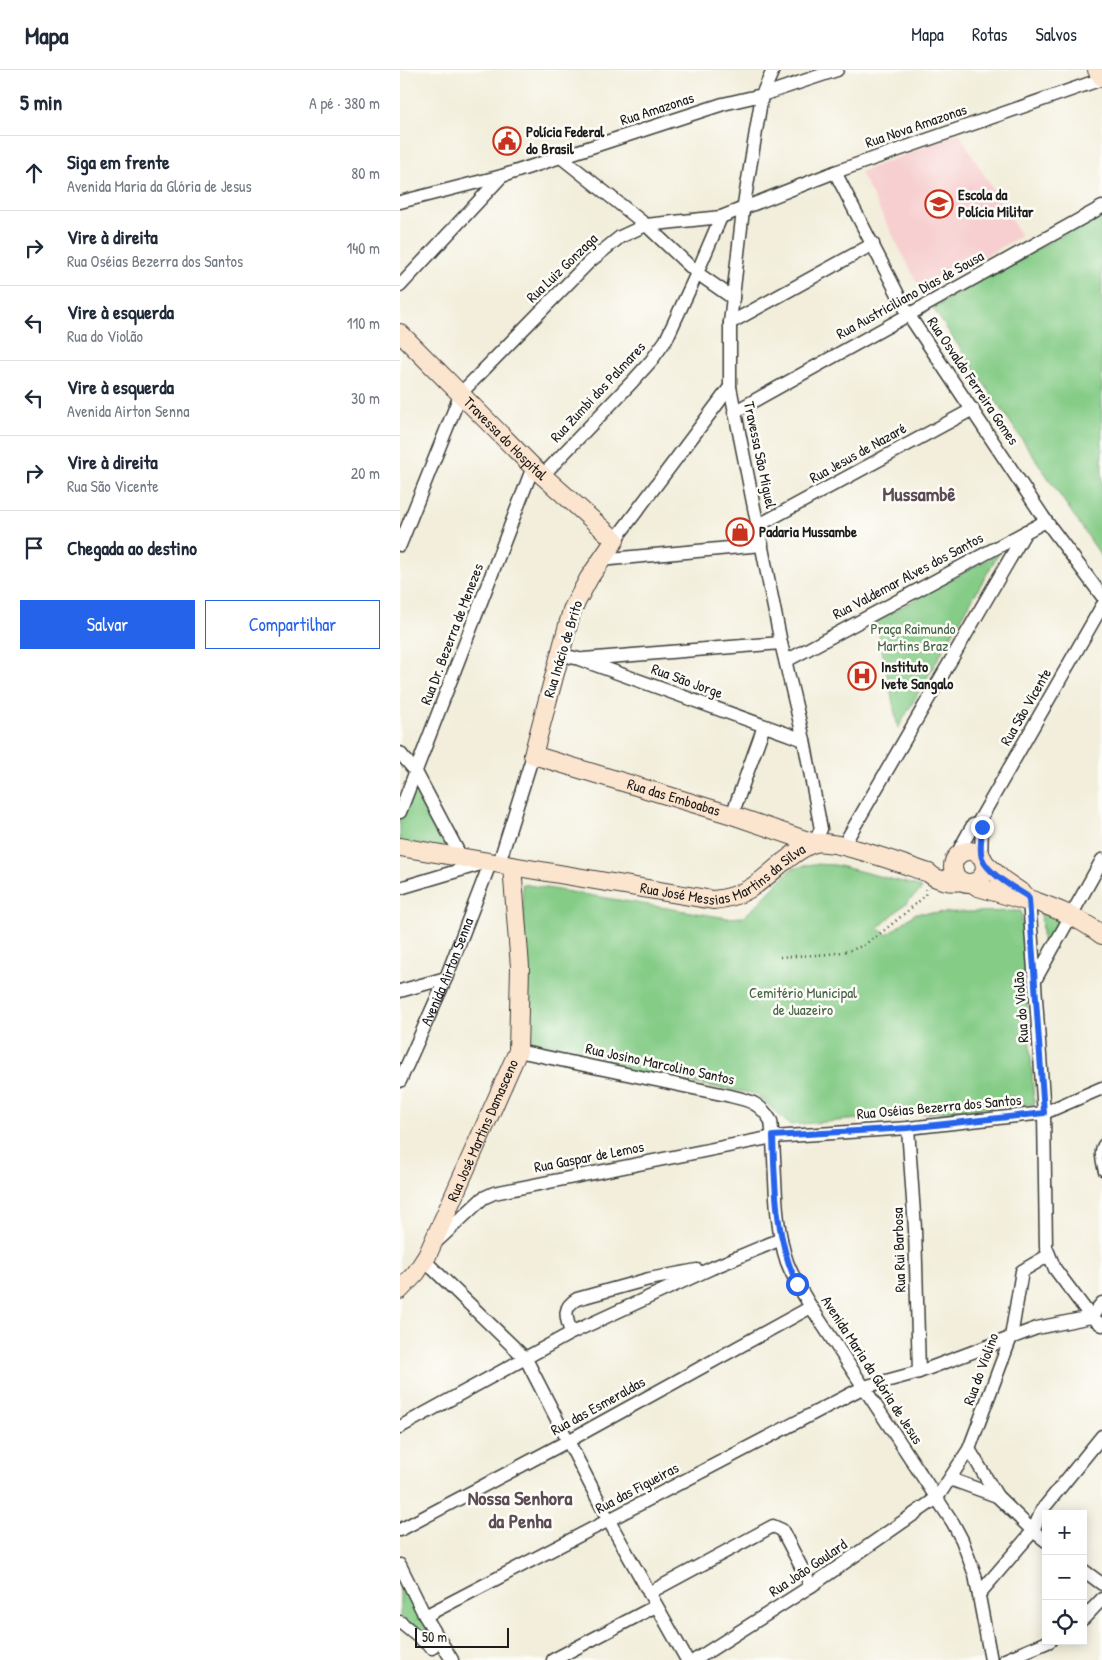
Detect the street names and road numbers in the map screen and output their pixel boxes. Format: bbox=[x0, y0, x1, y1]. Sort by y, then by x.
street label: Rua Amazonas bbox=[617, 87, 697, 130]
street label: Rua Nova Amazonas bbox=[862, 98, 969, 153]
street label: Rua Luiz Gonzaga bbox=[521, 228, 602, 307]
street label: Rua Austriciliano Dias de Sousa bbox=[832, 245, 987, 344]
street label: Rua Osvaldo Ferreira Gomes bbox=[923, 313, 1024, 449]
street label: Rua Zumbi dos Palmares bbox=[545, 337, 650, 447]
street label: Travessa do Hospital bbox=[459, 392, 552, 485]
street label: Travessa São Miguel bbox=[739, 400, 782, 510]
street label: Rua Jesus de Nazaré bbox=[806, 417, 910, 488]
street label: Rua Valdemar Alves dos Santos bbox=[829, 527, 987, 624]
street label: Rua Dr. Bezerra de Menezes bbox=[415, 560, 488, 707]
street label: Rua Inácio de Brito bbox=[538, 598, 587, 700]
street label: Rua São Jorge bbox=[649, 658, 726, 703]
street label: Rua São Vicente bbox=[995, 664, 1056, 749]
street label: Rua das Emboabas bbox=[625, 773, 723, 821]
street label: Rua José Messias Martins da Silva bbox=[639, 838, 809, 910]
street label: Avenida Airton Senna bbox=[415, 915, 478, 1029]
street label: Rua do Violão bbox=[1008, 971, 1033, 1043]
street label: Rua Josino Marcolino Santos bbox=[584, 1037, 737, 1090]
street label: Rua José Martins Damasceno bbox=[442, 1056, 523, 1205]
street label: Rua Oséias Bezerra dos Santos bbox=[856, 1089, 1022, 1124]
street label: Rua Gaspar de Lemos bbox=[532, 1136, 646, 1177]
street label: Rua Rui Barbosa bbox=[887, 1207, 910, 1293]
street label: Avenida Maria da Glória de Jesus bbox=[816, 1291, 928, 1448]
street label: Rua do Violino bbox=[958, 1330, 1003, 1408]
street label: Rua das Esmeraldas bbox=[547, 1371, 649, 1440]
street label: Rua das Figueiras bbox=[591, 1457, 682, 1518]
street label: Rua João Goulard bbox=[765, 1534, 851, 1601]

